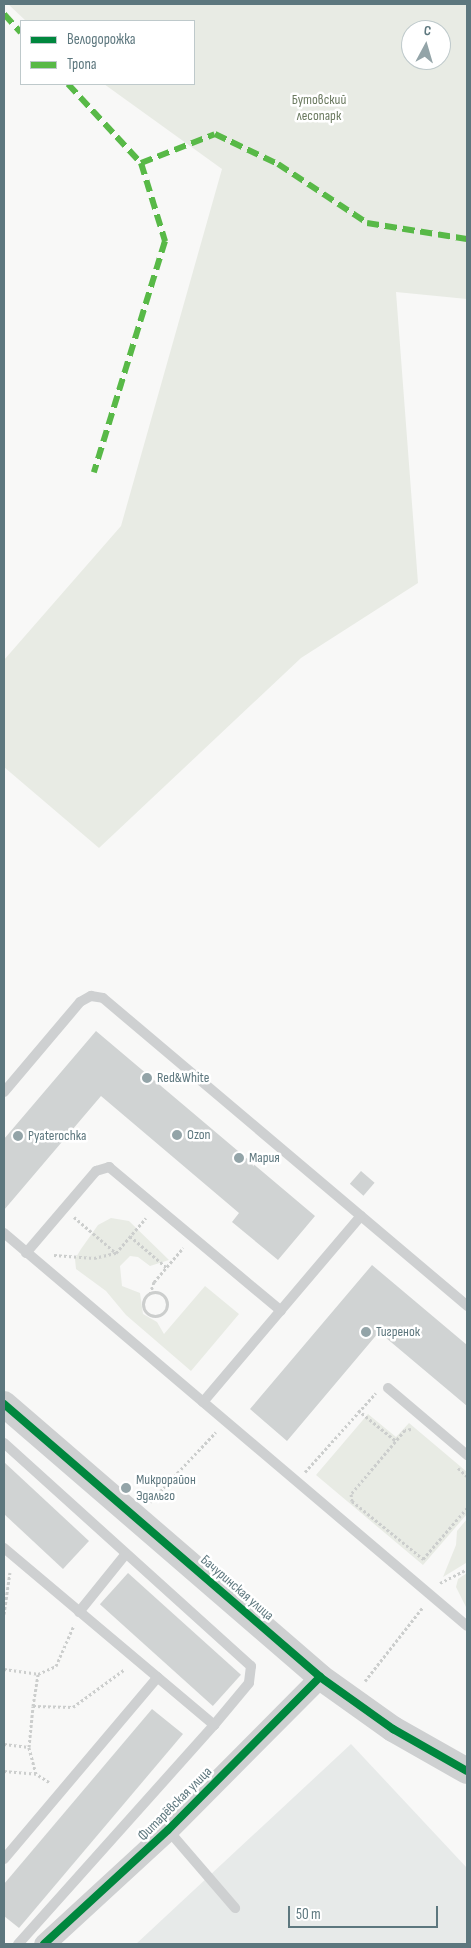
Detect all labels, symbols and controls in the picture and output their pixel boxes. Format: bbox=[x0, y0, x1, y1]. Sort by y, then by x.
legend bbox=[20, 20, 195, 85]
north arrow bbox=[401, 20, 451, 70]
text: С bbox=[423, 22, 432, 39]
text: Велодорожка bbox=[67, 30, 136, 49]
text: Тропа bbox=[67, 55, 97, 74]
park label: Бутовский лесопарк bbox=[292, 92, 346, 124]
place label: Red&White bbox=[157, 1070, 209, 1086]
marker: Red&White bbox=[141, 1072, 153, 1084]
place label: Ozon bbox=[187, 1127, 211, 1143]
place label: Pyaterochka bbox=[28, 1128, 86, 1144]
marker: Ozon bbox=[171, 1129, 183, 1141]
marker: Pyaterochka bbox=[12, 1130, 24, 1142]
place label: Мария bbox=[249, 1150, 280, 1166]
marker: Мария bbox=[233, 1152, 245, 1164]
place label: Тигренок bbox=[376, 1324, 420, 1340]
marker: Тигренок bbox=[360, 1326, 372, 1338]
place label: Микрорайон Эдальго bbox=[136, 1472, 196, 1504]
marker: Микрорайон Эдальго bbox=[120, 1482, 132, 1494]
street label: Бачуринская улица bbox=[197, 1552, 277, 1624]
street label: Фитарёвская улица bbox=[135, 1764, 215, 1844]
scale bar bbox=[291, 1896, 441, 1928]
text: 50 m bbox=[296, 1905, 321, 1924]

